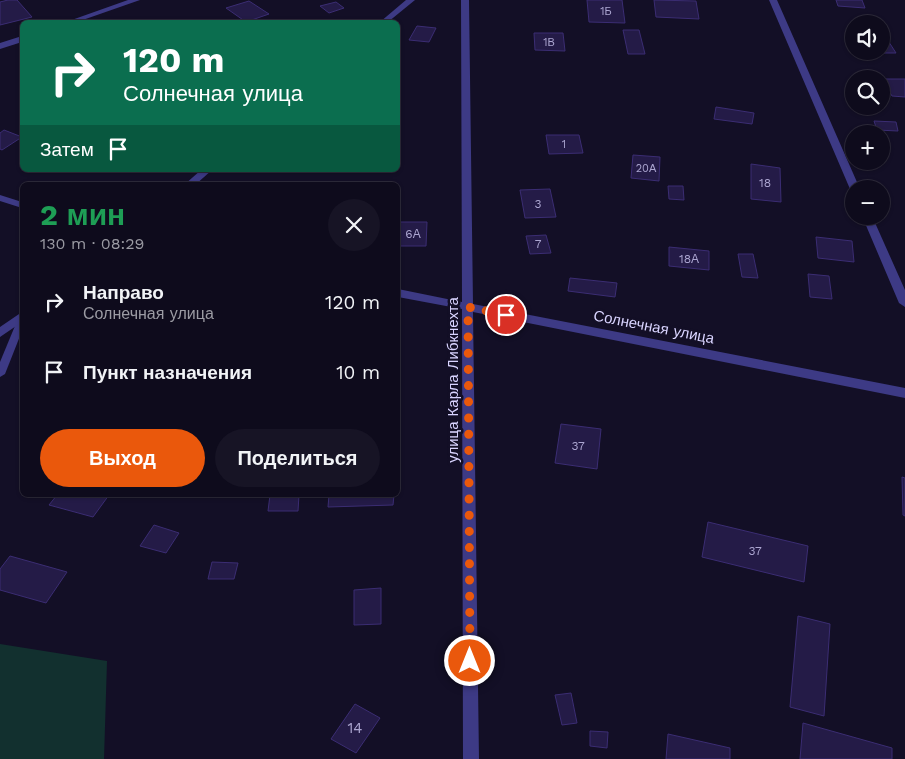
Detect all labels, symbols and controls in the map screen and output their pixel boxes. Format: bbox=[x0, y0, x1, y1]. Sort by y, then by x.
house number: 1Б bbox=[600, 5, 612, 18]
map controls bbox=[845, 15, 890, 225]
button: sound bbox=[845, 15, 890, 60]
house number: 1В bbox=[543, 36, 555, 49]
text: 120 m bbox=[123, 39, 224, 81]
icon: right bbox=[40, 40, 105, 105]
button: search bbox=[845, 70, 890, 115]
text: Солнечная улица bbox=[123, 81, 303, 106]
button: + bbox=[845, 125, 890, 170]
icon: arrive bbox=[104, 135, 132, 163]
text: Затем bbox=[40, 138, 94, 161]
house number: 1 bbox=[562, 138, 566, 151]
house number: 20А bbox=[636, 162, 657, 175]
house number: 18 bbox=[759, 176, 771, 190]
button: − bbox=[845, 180, 890, 225]
text: 2 мин bbox=[40, 197, 125, 232]
house number: 3 bbox=[535, 197, 542, 211]
button: close bbox=[328, 199, 380, 251]
house number: 6А bbox=[405, 227, 421, 241]
text: 130 m · 08:29 bbox=[40, 234, 145, 253]
house number: 7 bbox=[535, 237, 542, 251]
house number: 18А bbox=[679, 252, 699, 266]
text: Направо bbox=[83, 281, 164, 304]
icon: right bbox=[40, 288, 68, 316]
text: 120 m bbox=[325, 291, 380, 314]
pin bbox=[485, 294, 527, 336]
street label: улица Карла Либкнехта bbox=[444, 297, 462, 463]
icon: arrive bbox=[492, 301, 520, 329]
text: Солнечная улица bbox=[83, 304, 214, 323]
street label: Солнечная улица bbox=[592, 306, 717, 348]
icon: arrive bbox=[40, 358, 68, 386]
text: Пункт назначения bbox=[83, 361, 252, 384]
text: 10 m bbox=[336, 361, 380, 384]
button: Выход bbox=[40, 429, 205, 487]
button: Поделиться bbox=[215, 429, 380, 487]
house number: 37 bbox=[571, 439, 585, 453]
house number: 37 bbox=[748, 544, 762, 558]
position arrow bbox=[443, 634, 495, 686]
house number: 14 bbox=[347, 719, 363, 737]

